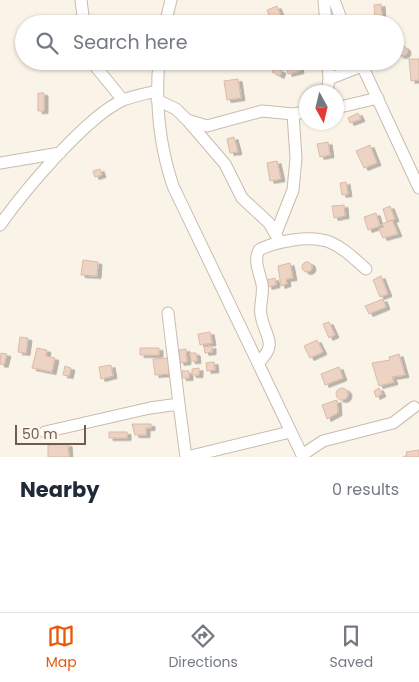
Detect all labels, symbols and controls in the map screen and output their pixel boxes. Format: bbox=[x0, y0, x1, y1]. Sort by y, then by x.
search box bbox=[15, 15, 404, 70]
icon: search bbox=[33, 29, 61, 57]
text: Search here bbox=[73, 29, 187, 56]
north arrow bbox=[299, 85, 344, 130]
scale bar bbox=[15, 422, 86, 445]
text: 50 m bbox=[22, 424, 58, 444]
text: Nearby bbox=[20, 475, 100, 504]
text: 0 results bbox=[332, 478, 399, 501]
tab: Map bbox=[46, 622, 77, 673]
tab: Directions bbox=[168, 622, 238, 673]
tab: Saved bbox=[329, 622, 373, 673]

